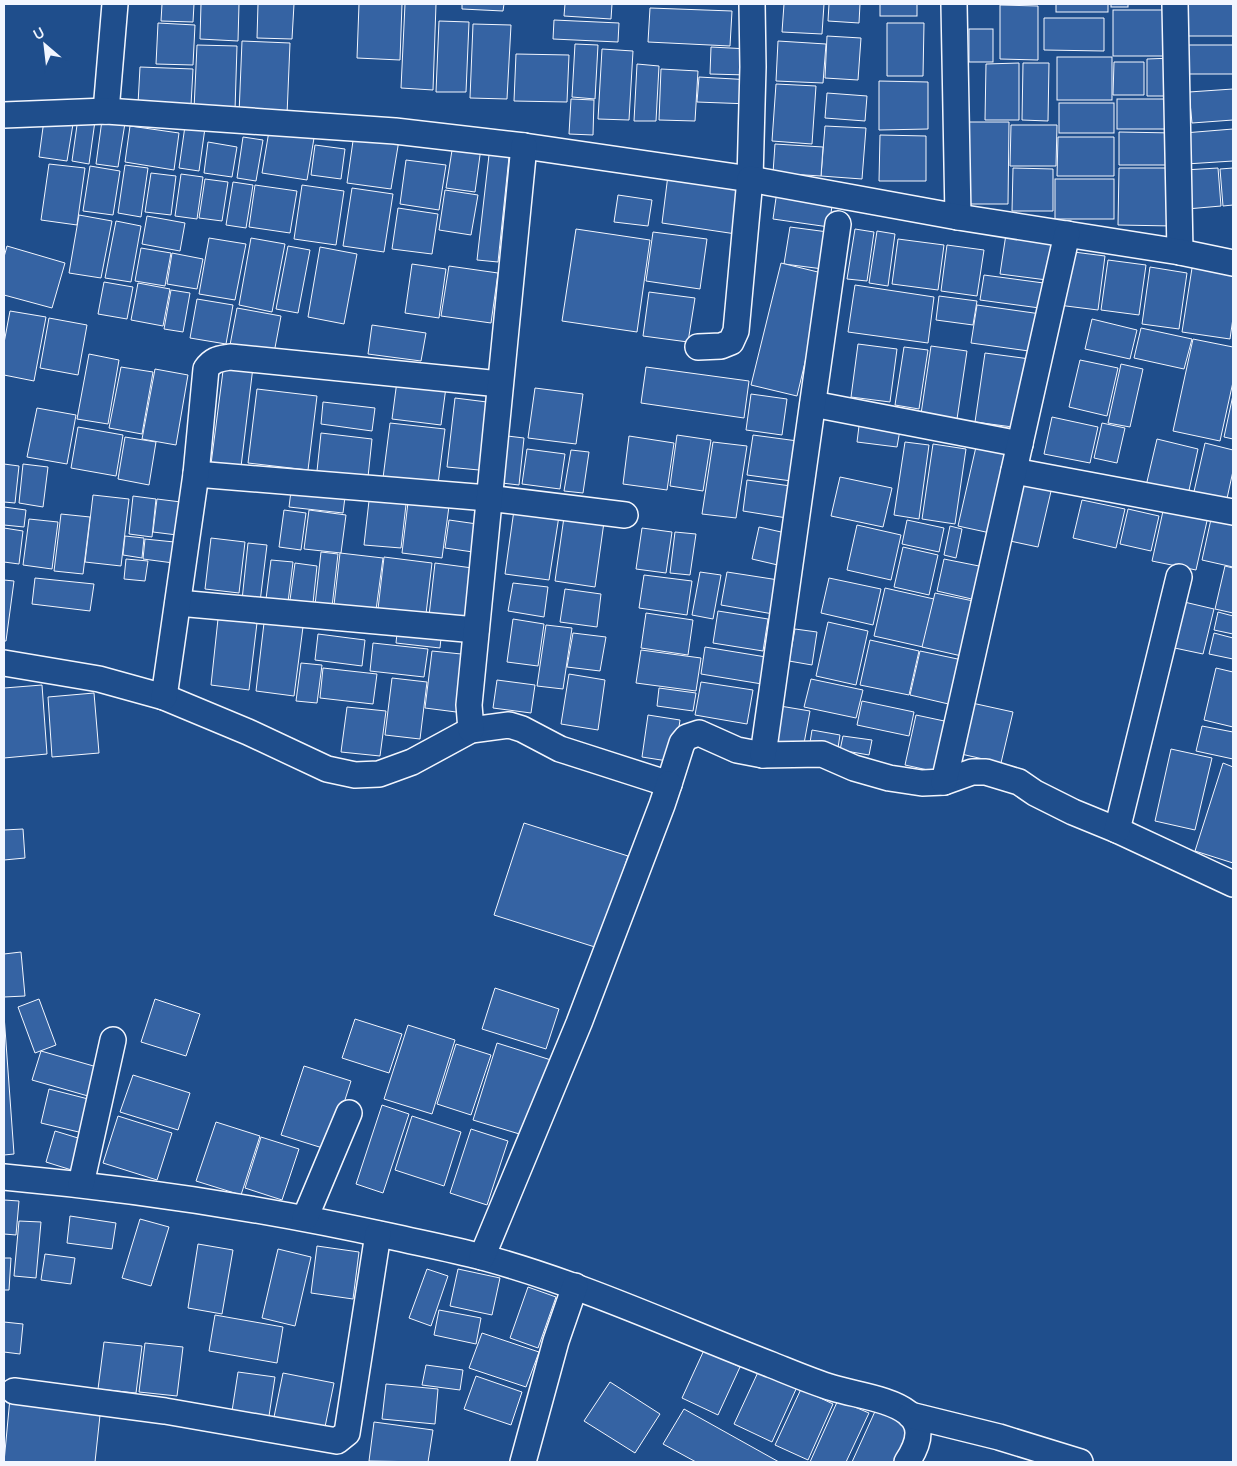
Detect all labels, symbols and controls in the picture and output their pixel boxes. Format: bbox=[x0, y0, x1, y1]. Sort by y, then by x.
north arrow bbox=[20, 20, 70, 70]
text: U bbox=[30, 22, 48, 44]

